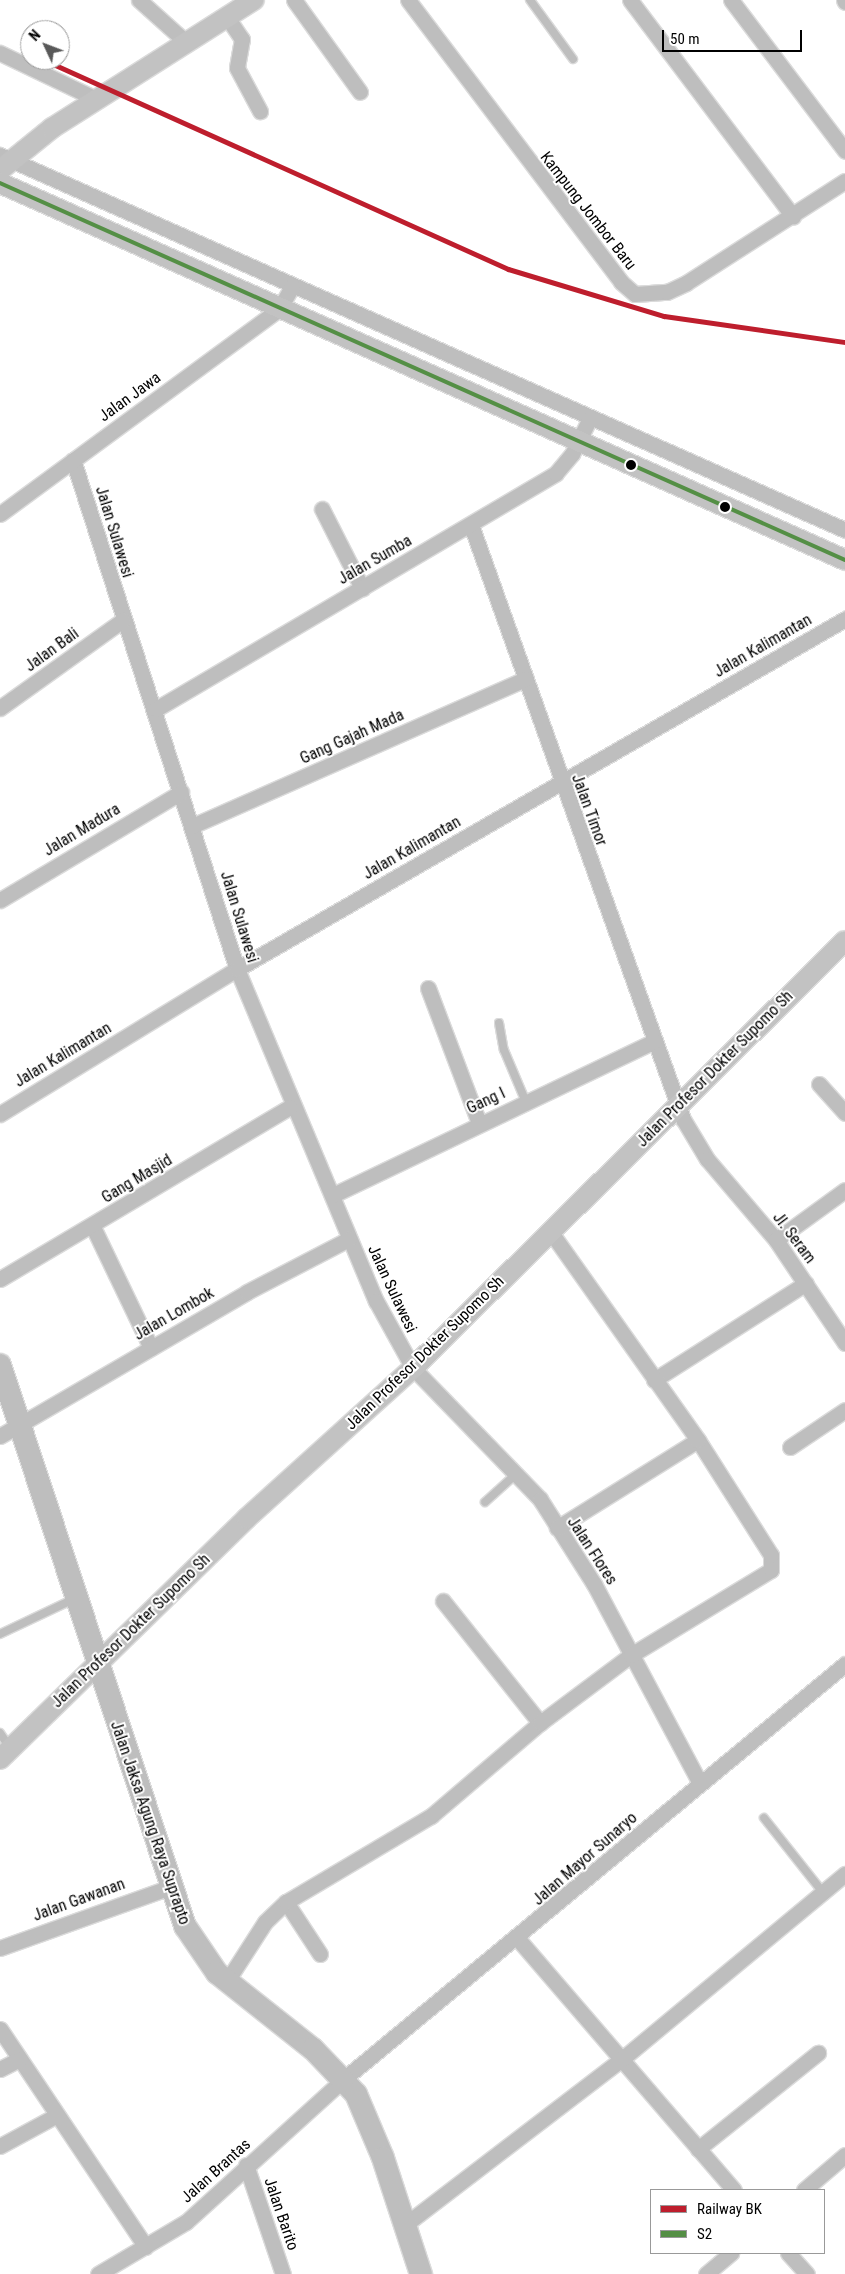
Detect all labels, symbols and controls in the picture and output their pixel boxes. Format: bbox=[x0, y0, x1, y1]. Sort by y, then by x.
north arrow bbox=[20, 20, 70, 70]
scale bar bbox=[665, 20, 805, 52]
text: N bbox=[26, 27, 44, 44]
text: 50 m bbox=[670, 30, 700, 48]
street label: Kampung Jombor Baru bbox=[536, 148, 640, 274]
street label: Jalan Jawa bbox=[95, 368, 165, 426]
unlabelled marker bbox=[626, 460, 636, 470]
street label: Jalan Sulawesi bbox=[91, 484, 137, 580]
unlabelled marker bbox=[720, 502, 730, 512]
street label: Jalan Sumba bbox=[335, 531, 415, 589]
street label: Jalan Kalimantan bbox=[711, 610, 815, 682]
street label: Jalan Bali bbox=[21, 624, 83, 676]
street label: Gang Gajah Mada bbox=[297, 706, 407, 768]
street label: Jalan Timor bbox=[567, 771, 611, 849]
street label: Jalan Madura bbox=[40, 800, 124, 860]
street label: Jalan Kalimantan bbox=[360, 812, 464, 884]
street label: Jalan Sulawesi bbox=[216, 869, 262, 965]
street label: Jalan Profesor Dokter Supomo Sh bbox=[633, 987, 797, 1151]
street label: Jalan Kalimantan bbox=[11, 1019, 115, 1091]
street label: Gang I bbox=[464, 1084, 508, 1118]
street label: Gang Masjid bbox=[98, 1151, 176, 1207]
street label: Jl. Seram bbox=[768, 1209, 820, 1267]
street label: Jalan Sulawesi bbox=[363, 1242, 421, 1336]
street label: Jalan Profesor Dokter Supomo Sh bbox=[342, 1272, 508, 1434]
street label: Jalan Lombok bbox=[131, 1283, 217, 1345]
street label: Jalan Flores bbox=[563, 1513, 621, 1589]
street label: Jalan Profesor Dokter Supomo Sh bbox=[48, 1550, 214, 1712]
street label: Jalan Jaksa Agung Raya Suprapto bbox=[106, 1719, 194, 1927]
street label: Jalan Mayor Sunaryo bbox=[529, 1808, 641, 1910]
street label: Jalan Gawanan bbox=[30, 1874, 128, 1926]
street label: Jalan Brantas bbox=[177, 2135, 255, 2207]
street label: Jalan Barito bbox=[260, 2175, 302, 2253]
legend bbox=[650, 2189, 825, 2254]
text: Railway BK bbox=[697, 2200, 762, 2218]
text: S2 bbox=[697, 2225, 712, 2243]

